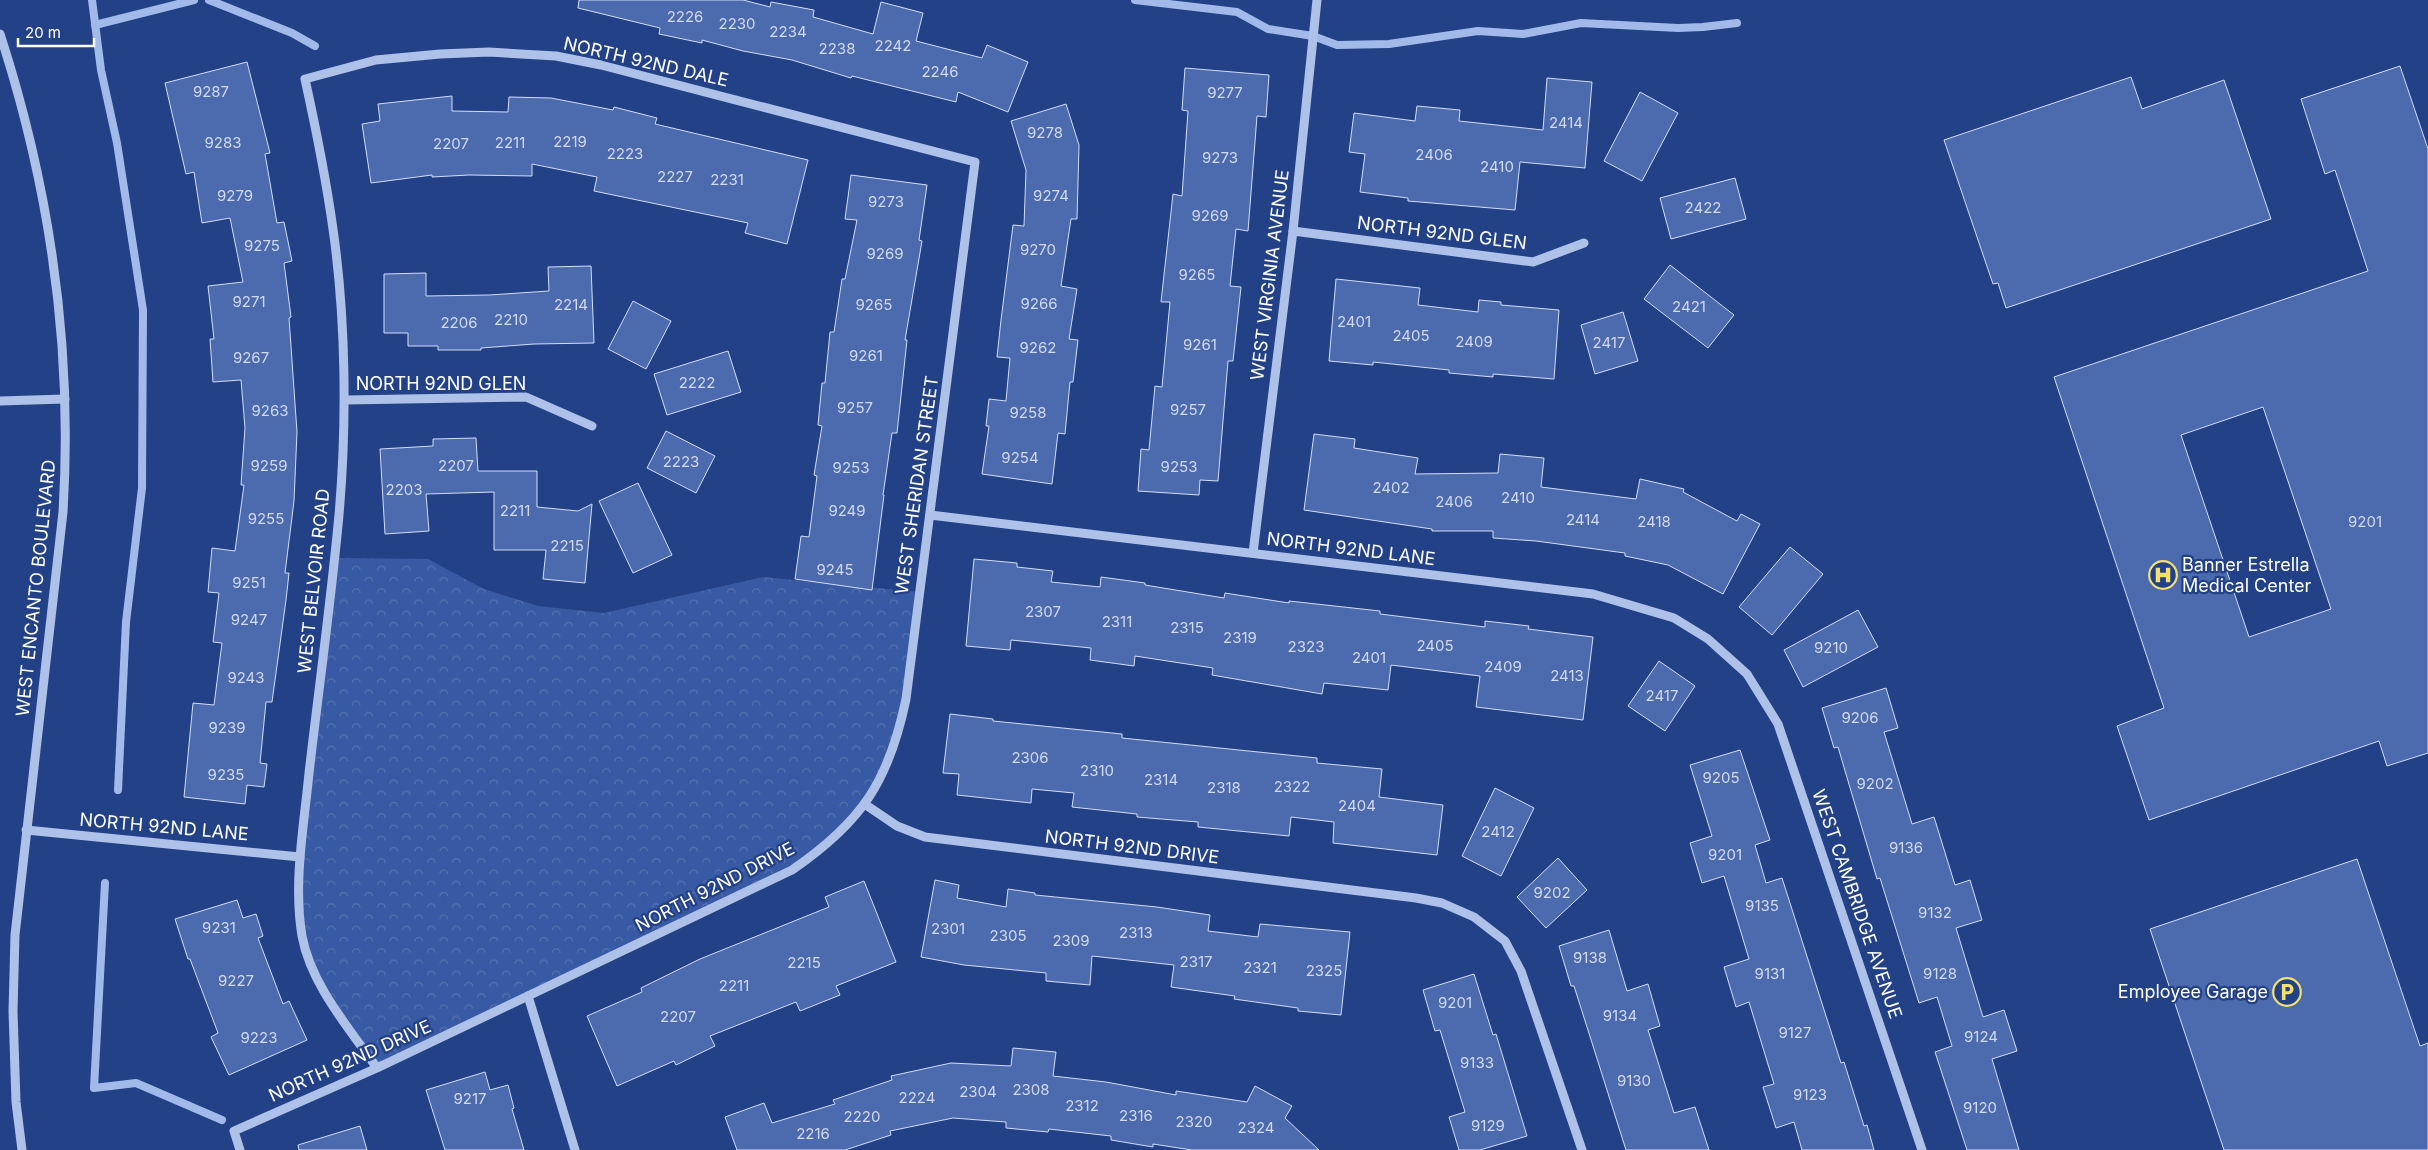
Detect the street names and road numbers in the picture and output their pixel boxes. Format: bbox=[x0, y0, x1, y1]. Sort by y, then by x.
street label: NORTH 92ND DALE bbox=[562, 32, 731, 91]
street label: WEST VIRGINIA AVENUE bbox=[1246, 168, 1293, 381]
street label: NORTH 92ND GLEN bbox=[1356, 212, 1528, 253]
street label: NORTH 92ND GLEN bbox=[356, 373, 526, 394]
street label: WEST SHERIDAN STREET bbox=[891, 374, 942, 596]
street label: WEST ENCANTO BOULEVARD bbox=[12, 459, 59, 717]
street label: WEST BELVOIR ROAD bbox=[293, 488, 334, 674]
street label: NORTH 92ND LANE bbox=[1266, 528, 1437, 569]
street label: WEST CAMBRIDGE AVENUE bbox=[1808, 786, 1907, 1021]
street label: NORTH 92ND LANE bbox=[79, 809, 249, 844]
street label: NORTH 92ND DRIVE bbox=[1044, 825, 1220, 868]
street label: NORTH 92ND DRIVE bbox=[632, 837, 798, 936]
street label: NORTH 92ND DRIVE bbox=[265, 1015, 434, 1106]

